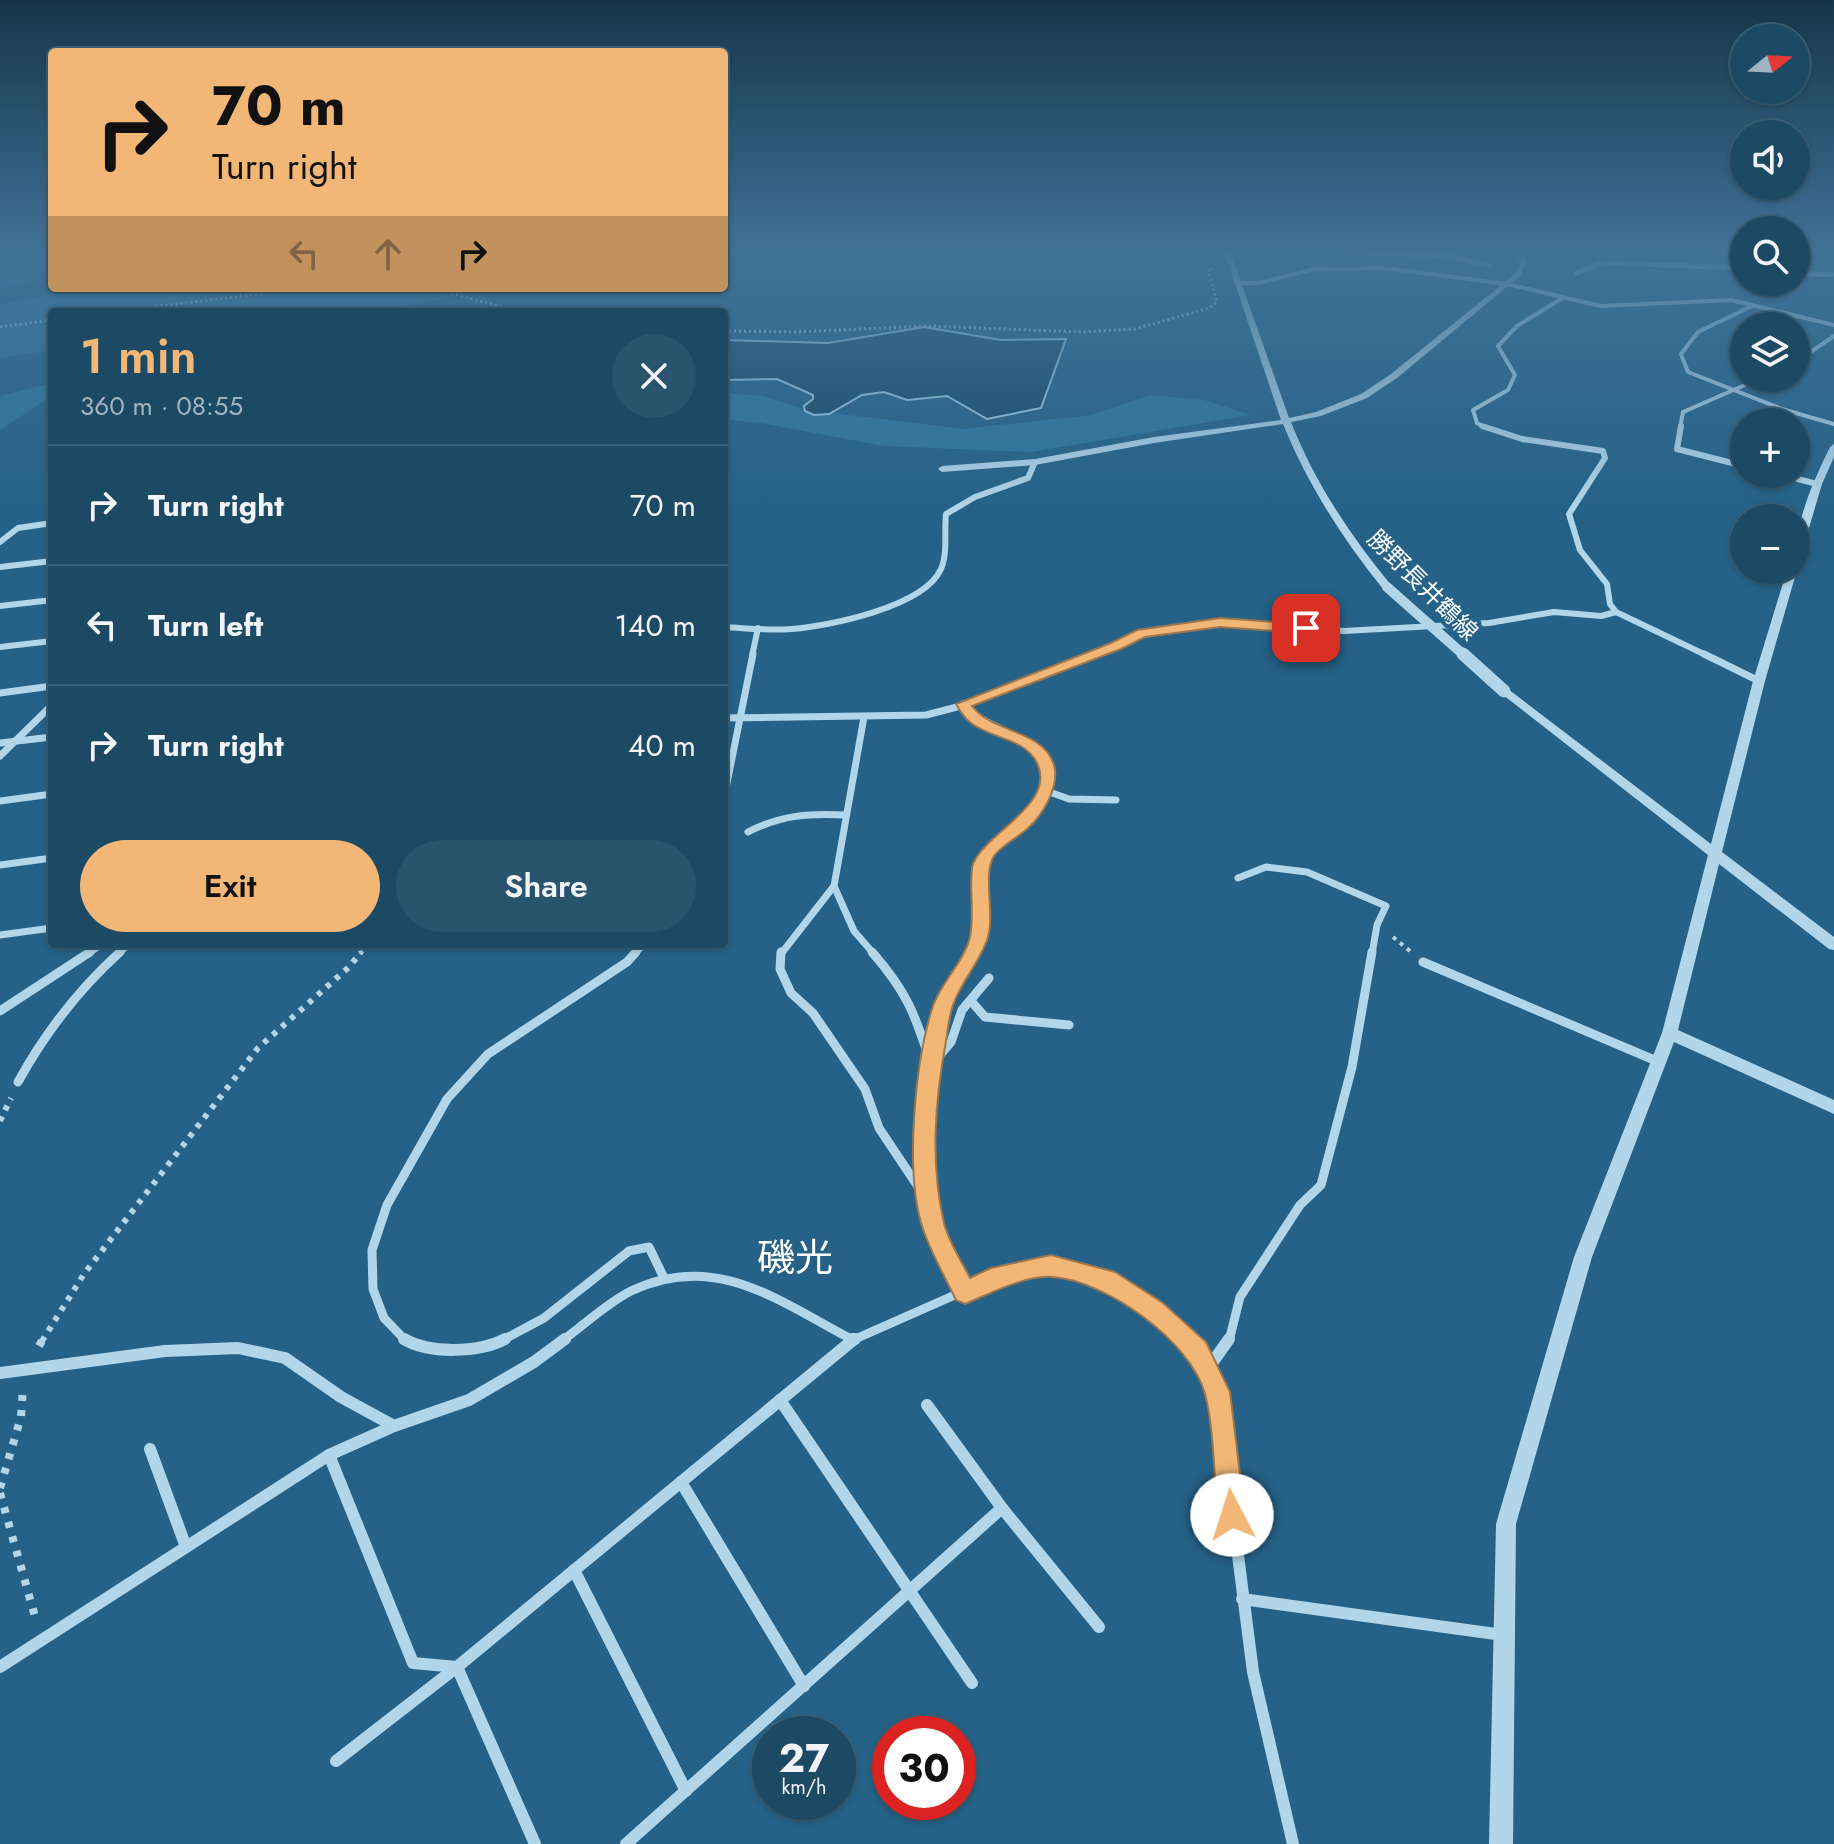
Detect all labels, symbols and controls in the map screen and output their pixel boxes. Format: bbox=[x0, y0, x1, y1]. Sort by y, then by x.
north arrow bbox=[1730, 24, 1810, 104]
map controls bbox=[1730, 24, 1810, 584]
text: 70 m bbox=[212, 65, 346, 146]
icon: right bbox=[80, 80, 184, 184]
button: sound bbox=[1730, 120, 1810, 200]
text: Turn right bbox=[212, 140, 357, 192]
button: search bbox=[1730, 216, 1810, 296]
icon: left bbox=[282, 232, 326, 276]
icon: ahead bbox=[366, 232, 410, 276]
icon: right bbox=[450, 232, 494, 276]
button: layers bbox=[1730, 312, 1810, 392]
text: 1 min bbox=[80, 322, 197, 391]
button: close bbox=[612, 334, 696, 418]
text: 360 m · 08:55 bbox=[80, 387, 243, 425]
button: + bbox=[1730, 408, 1810, 488]
icon: right bbox=[80, 483, 124, 527]
text: Turn right bbox=[148, 484, 284, 527]
text: 70 m bbox=[630, 484, 696, 527]
button: − bbox=[1730, 504, 1810, 584]
street label: 勝野長井鶴線 bbox=[1360, 522, 1486, 648]
pin bbox=[1272, 594, 1340, 662]
icon: left bbox=[80, 603, 124, 647]
text: Turn left bbox=[148, 604, 263, 647]
text: 140 m bbox=[615, 604, 696, 647]
icon: arrive bbox=[1284, 606, 1328, 650]
icon: right bbox=[80, 723, 124, 767]
text: Turn right bbox=[148, 724, 284, 767]
text: 40 m bbox=[628, 724, 696, 767]
button: Exit bbox=[80, 840, 380, 932]
button: Share bbox=[396, 840, 696, 932]
district label: 磯光 bbox=[757, 1230, 833, 1285]
position arrow bbox=[1190, 1473, 1274, 1557]
speed limit sign: 30 bbox=[872, 1716, 976, 1820]
text: 27 bbox=[779, 1729, 829, 1787]
text: km/h bbox=[781, 1773, 827, 1802]

